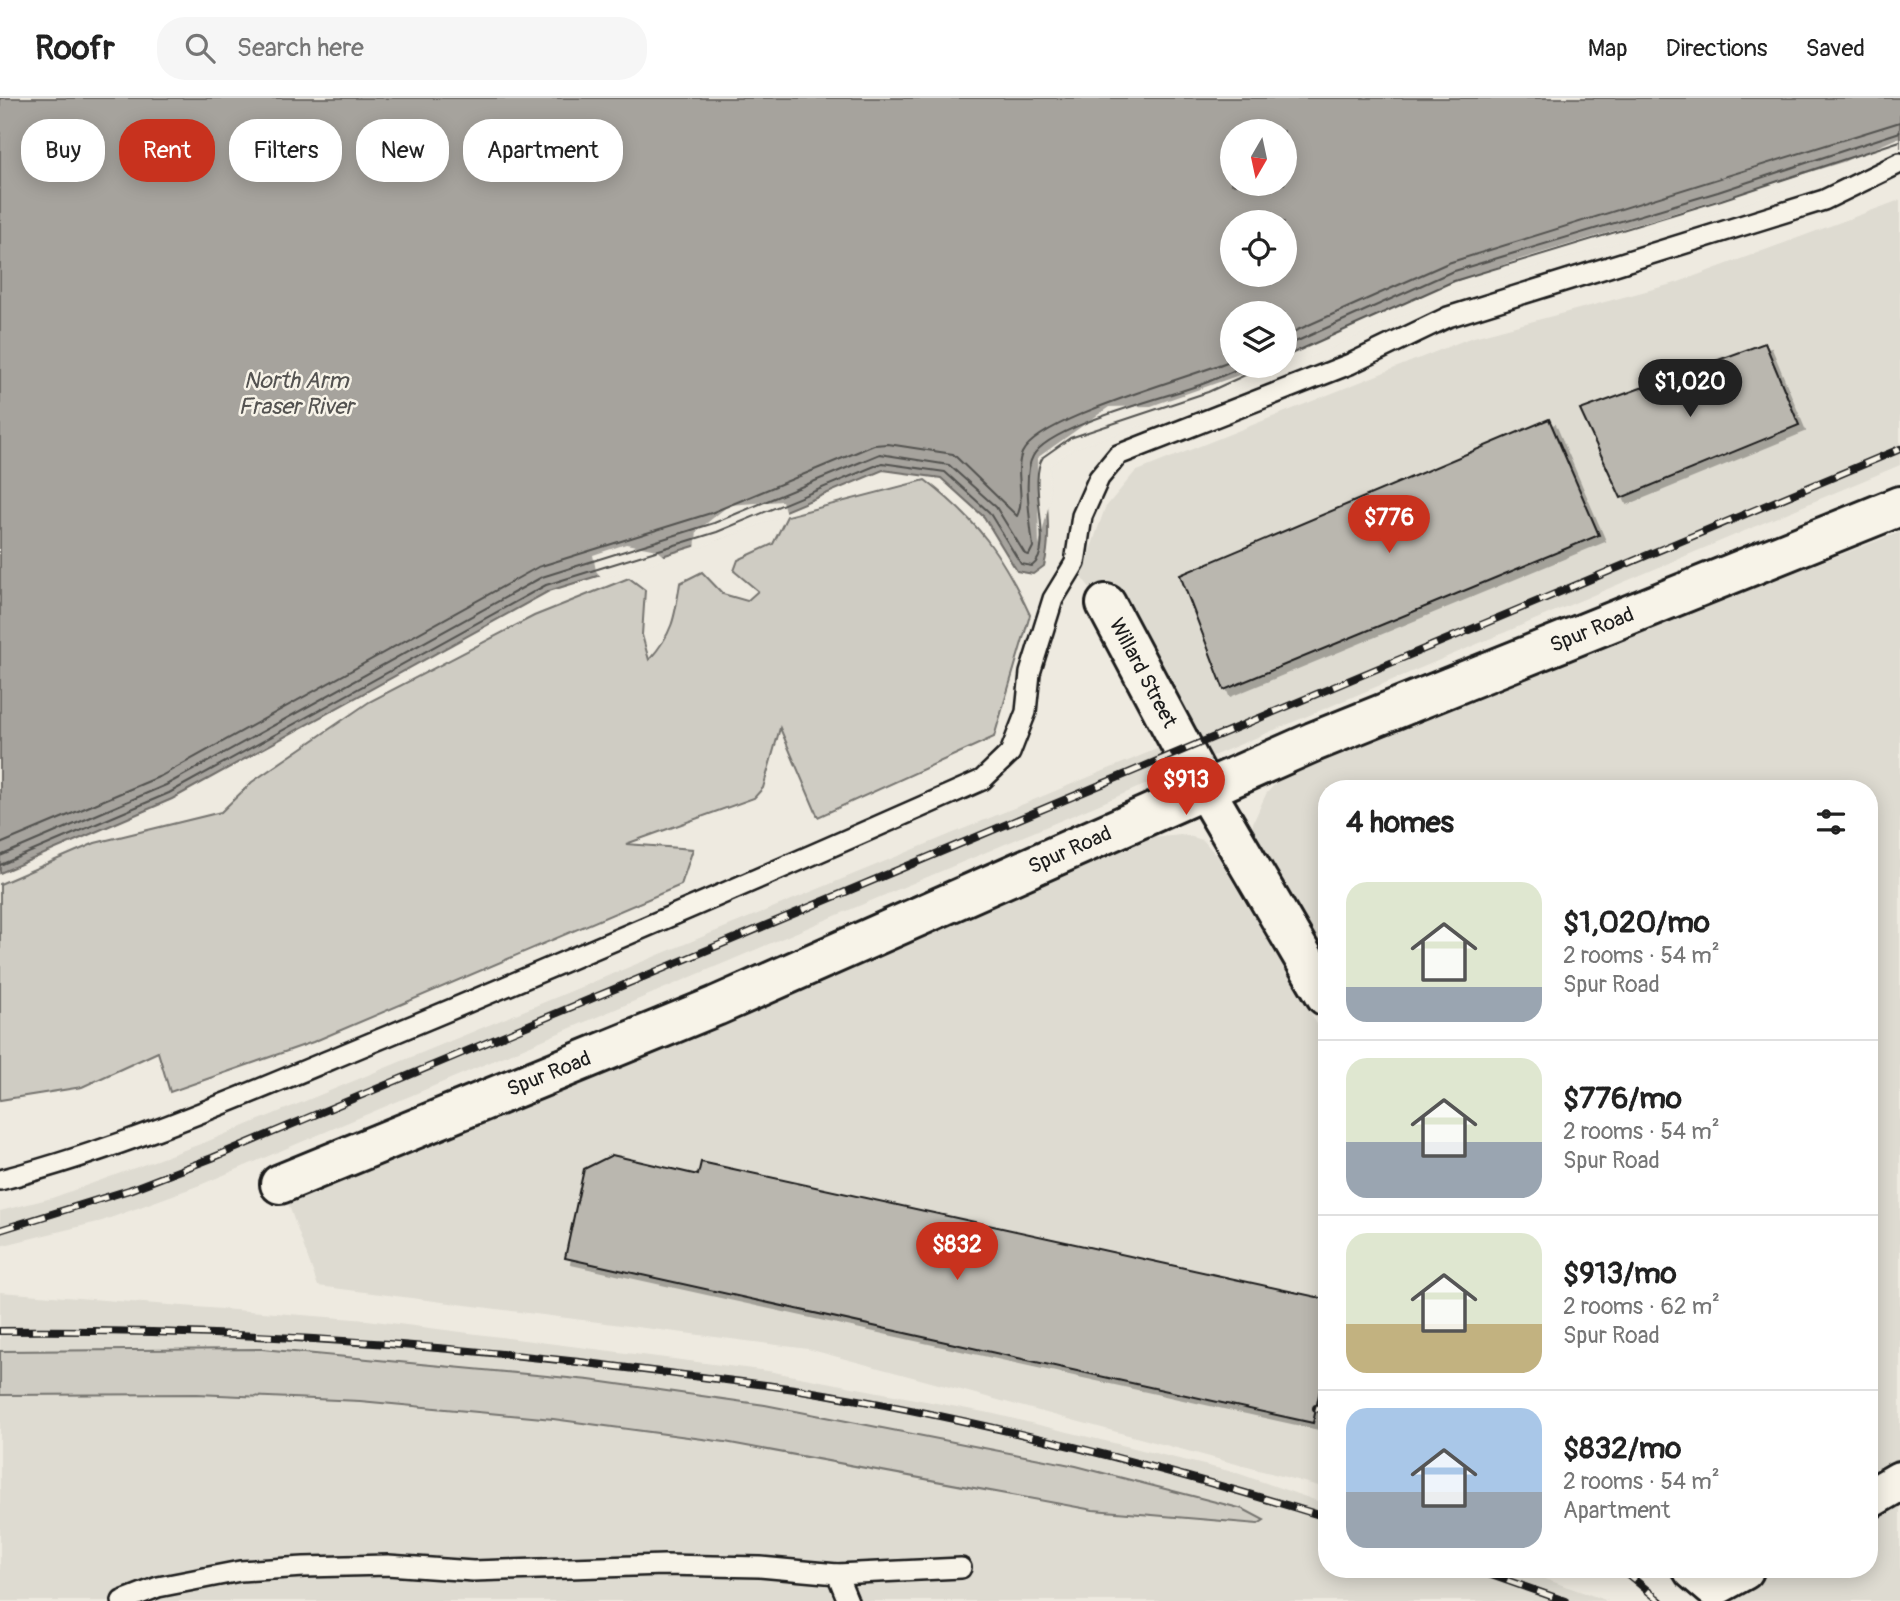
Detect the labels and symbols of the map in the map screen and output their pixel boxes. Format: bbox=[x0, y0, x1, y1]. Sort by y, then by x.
north arrow bbox=[1220, 119, 1297, 196]
pin: $1,020 bbox=[1633, 360, 1747, 419]
water label: North Arm Fraser River bbox=[238, 366, 357, 421]
pin: $776 bbox=[1348, 496, 1430, 555]
street label: Spur Road bbox=[1546, 601, 1638, 659]
street label: Willard Street bbox=[1103, 614, 1183, 733]
pin: $913 bbox=[1145, 758, 1227, 817]
street label: Spur Road bbox=[1024, 820, 1116, 880]
street label: Spur Road bbox=[503, 1045, 595, 1103]
pin: $832 bbox=[916, 1222, 998, 1282]

